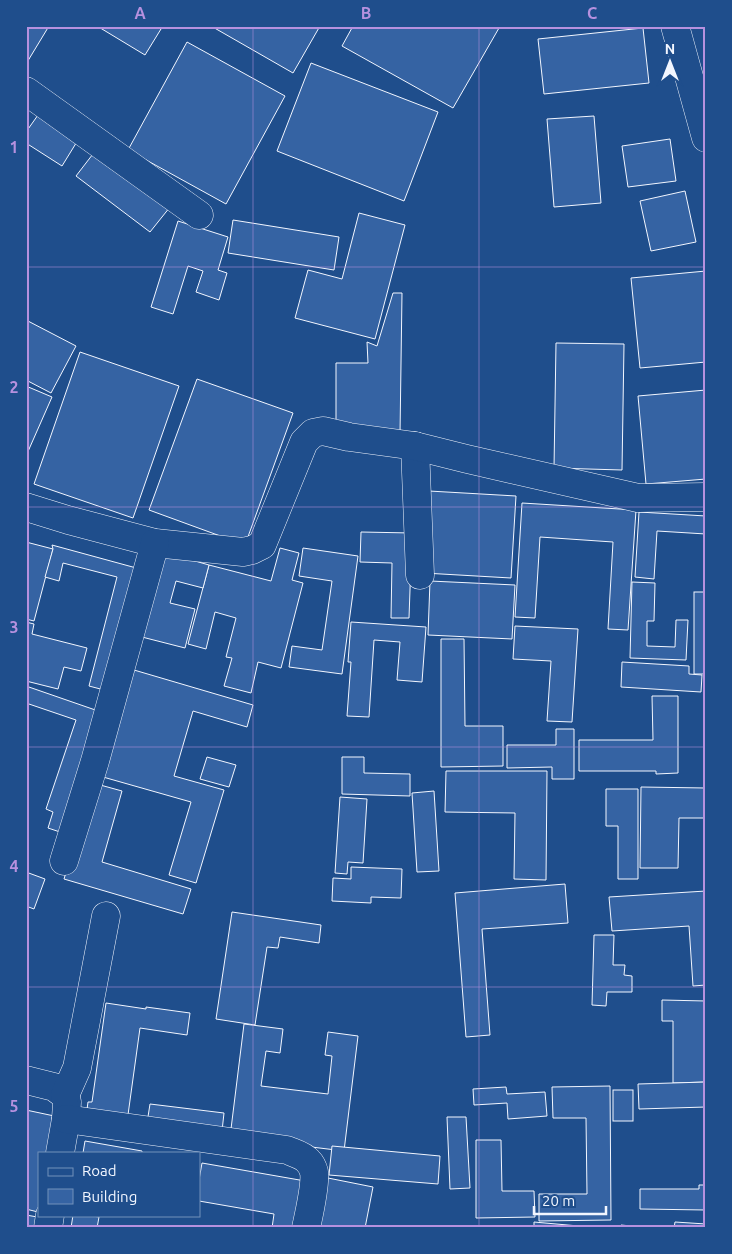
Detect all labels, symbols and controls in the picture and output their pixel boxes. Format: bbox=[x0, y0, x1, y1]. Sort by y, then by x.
text: A bbox=[134, 4, 146, 22]
text: B bbox=[361, 4, 371, 22]
text: C bbox=[587, 4, 597, 22]
north arrow bbox=[644, 38, 694, 88]
text: N bbox=[665, 41, 675, 57]
text: 1 bbox=[9, 138, 19, 156]
text: 2 bbox=[9, 378, 19, 396]
text: 3 bbox=[9, 618, 19, 636]
text: 4 bbox=[9, 857, 19, 875]
text: 5 bbox=[9, 1097, 19, 1115]
legend bbox=[38, 1152, 200, 1216]
text: Road bbox=[82, 1162, 117, 1179]
scale bar bbox=[534, 1184, 607, 1216]
text: Building bbox=[82, 1188, 137, 1205]
text: 20 m bbox=[542, 1192, 575, 1209]

